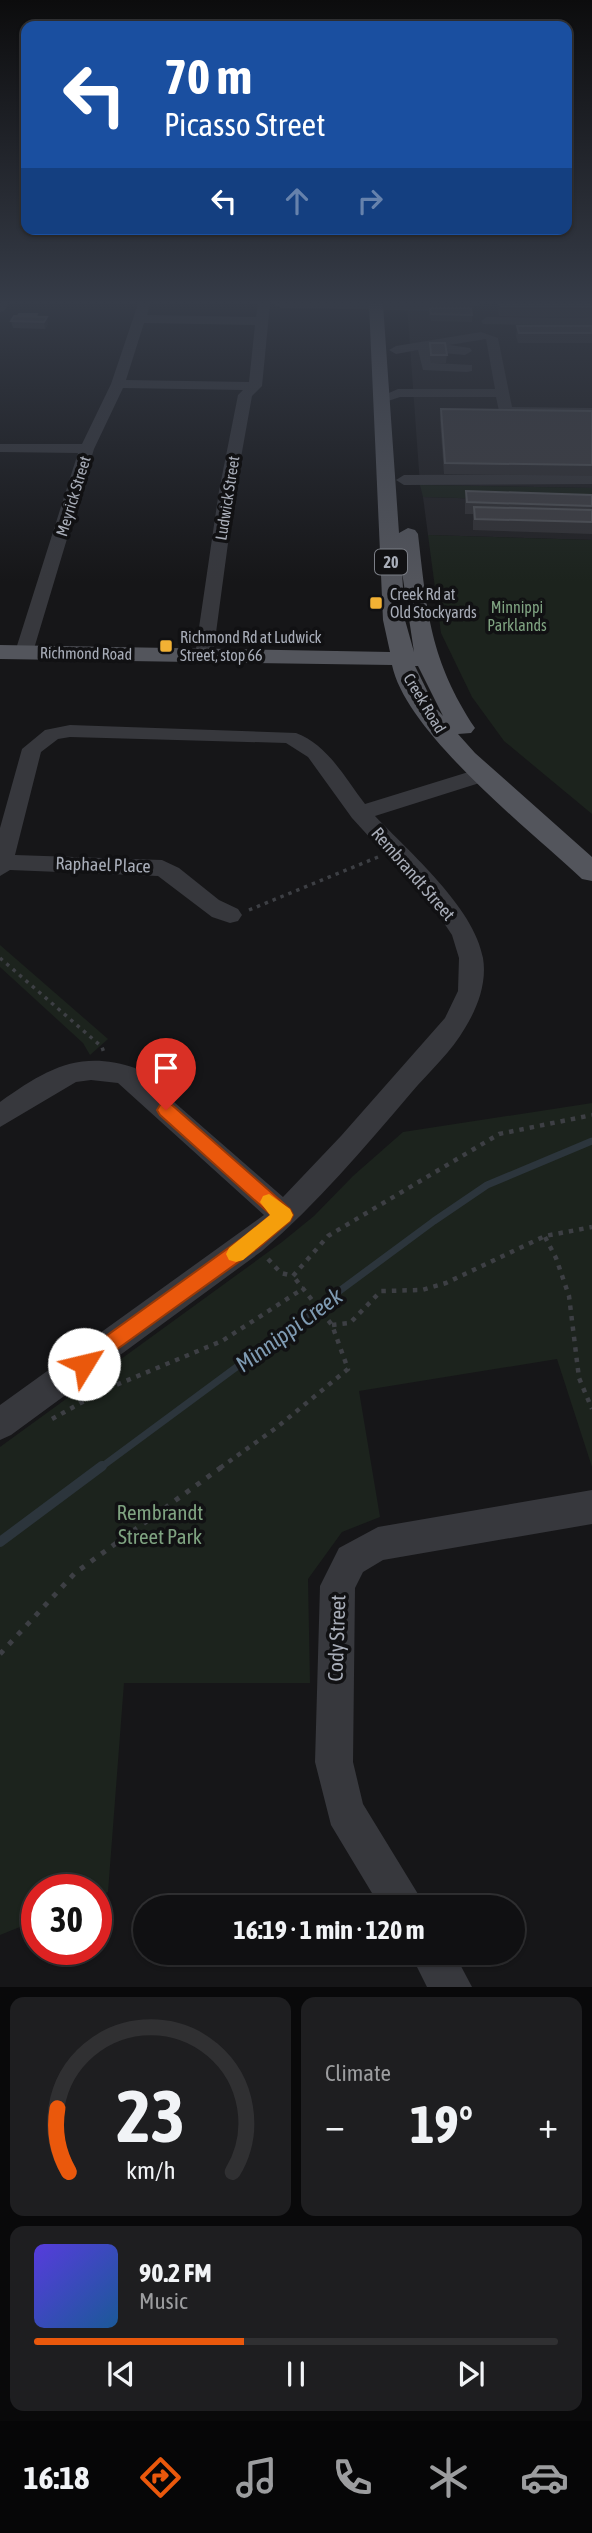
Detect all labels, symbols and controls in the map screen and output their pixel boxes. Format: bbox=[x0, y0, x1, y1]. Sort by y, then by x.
text: 70 m bbox=[164, 48, 252, 104]
icon: left bbox=[49, 49, 140, 140]
text: Picasso Street bbox=[164, 106, 325, 143]
icon: left bbox=[205, 182, 243, 220]
icon: ahead bbox=[278, 182, 316, 220]
icon: right bbox=[351, 182, 389, 220]
street label: Meyrick Street bbox=[52, 453, 95, 539]
street label: Ludwick Street bbox=[211, 454, 243, 541]
road number: 20 bbox=[375, 550, 407, 575]
place label: Creek Rd at Old Stockyards bbox=[390, 585, 477, 622]
marker: Creek Rd at Old Stockyards bbox=[368, 595, 384, 611]
park label: Minnippi Parklands bbox=[487, 598, 547, 634]
place label: Richmond Rd at Ludwick Street, stop 66 bbox=[180, 628, 322, 665]
marker: Richmond Rd at Ludwick Street, stop 66 bbox=[158, 638, 174, 654]
street label: Richmond Road bbox=[40, 643, 132, 663]
street label: Creek Road bbox=[400, 670, 450, 736]
street label: Rembrandt Street bbox=[367, 823, 459, 924]
street label: Raphael Place bbox=[55, 852, 151, 877]
pin bbox=[136, 1038, 196, 1110]
icon: arrive bbox=[147, 1049, 185, 1087]
water label: Minnippi Creek bbox=[231, 1282, 348, 1377]
position arrow bbox=[47, 1327, 121, 1401]
park label: Rembrandt Street Park bbox=[117, 1500, 203, 1548]
street label: Cody Street bbox=[322, 1594, 350, 1682]
speed limit sign: 30 bbox=[21, 1874, 112, 1965]
text: 16:19 · 1 min · 120 m bbox=[234, 1915, 424, 1945]
text: Climate bbox=[325, 2060, 391, 2086]
text: 23 bbox=[116, 2075, 185, 2158]
text: 19° bbox=[410, 2094, 473, 2154]
text: − bbox=[325, 2103, 345, 2146]
text: + bbox=[538, 2103, 558, 2146]
text: km/h bbox=[126, 2156, 175, 2184]
text: 90.2 FM bbox=[139, 2258, 212, 2288]
text: Music bbox=[139, 2288, 187, 2314]
icon: previous bbox=[102, 2355, 140, 2393]
icon: pause bbox=[277, 2355, 315, 2393]
icon: next bbox=[452, 2355, 490, 2393]
icon: directions bbox=[136, 2453, 185, 2502]
icon: music bbox=[232, 2453, 281, 2502]
icon: phone bbox=[328, 2453, 377, 2502]
icon: climate bbox=[424, 2453, 473, 2502]
icon: car bbox=[520, 2453, 569, 2502]
text: 16:18 bbox=[23, 2459, 89, 2496]

